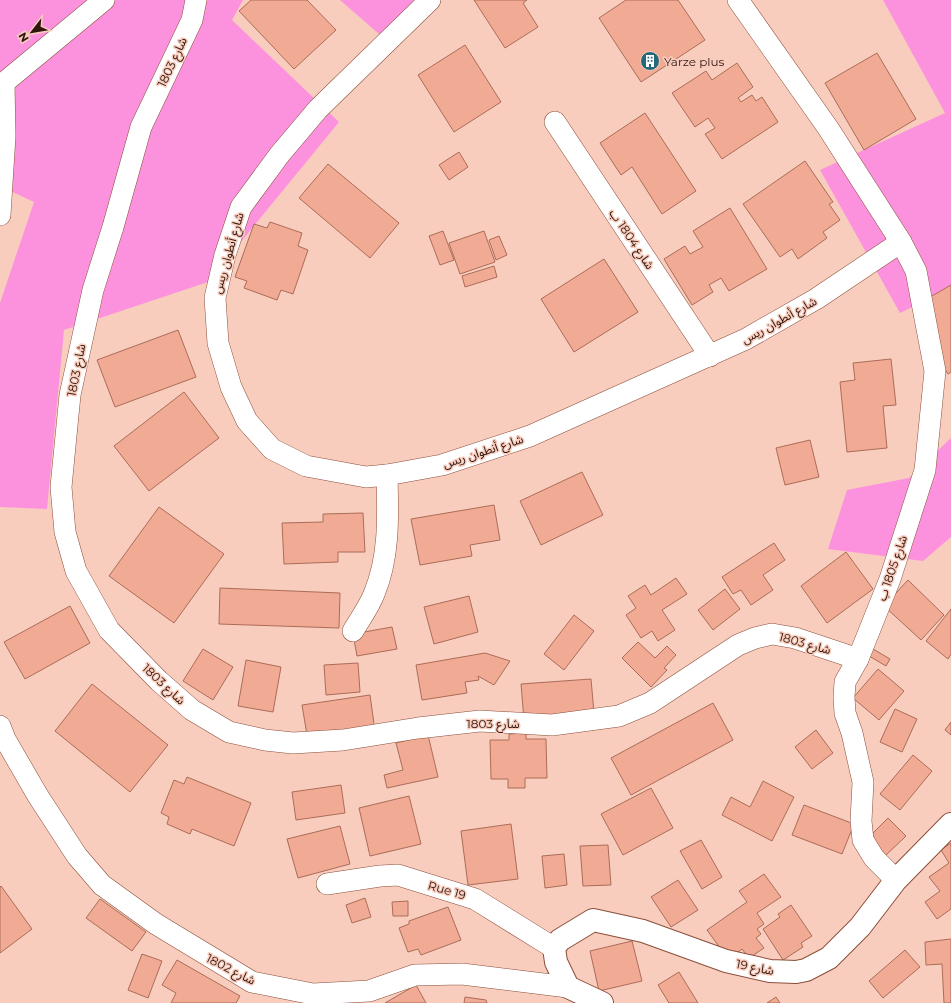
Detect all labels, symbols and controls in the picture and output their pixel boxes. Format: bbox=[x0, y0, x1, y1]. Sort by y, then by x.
north arrow bbox=[12, 12, 52, 52]
text: N bbox=[15, 30, 32, 45]
street label: شارع 1803 bbox=[154, 35, 192, 90]
building icon: Yarze plus bbox=[639, 50, 661, 72]
place label: Yarze plus bbox=[664, 54, 725, 69]
street label: شارع 1804 ب bbox=[605, 206, 658, 273]
street label: شارع أنطوان ريس bbox=[209, 211, 249, 296]
street label: شارع أنطوان ريس bbox=[739, 293, 820, 349]
street label: شارع 1803 bbox=[64, 342, 90, 398]
street label: شارع أنطوان ريس bbox=[441, 431, 526, 473]
street label: شارع 1805 ب bbox=[874, 533, 912, 603]
street label: شارع 1803 bbox=[777, 629, 833, 659]
street label: شارع 1803 bbox=[138, 660, 189, 709]
street label: شارع 1803 bbox=[466, 716, 520, 733]
street label: Rue 19 bbox=[426, 877, 468, 903]
street label: شارع 1802 bbox=[203, 950, 258, 990]
street label: شارع 19 bbox=[734, 956, 775, 980]

